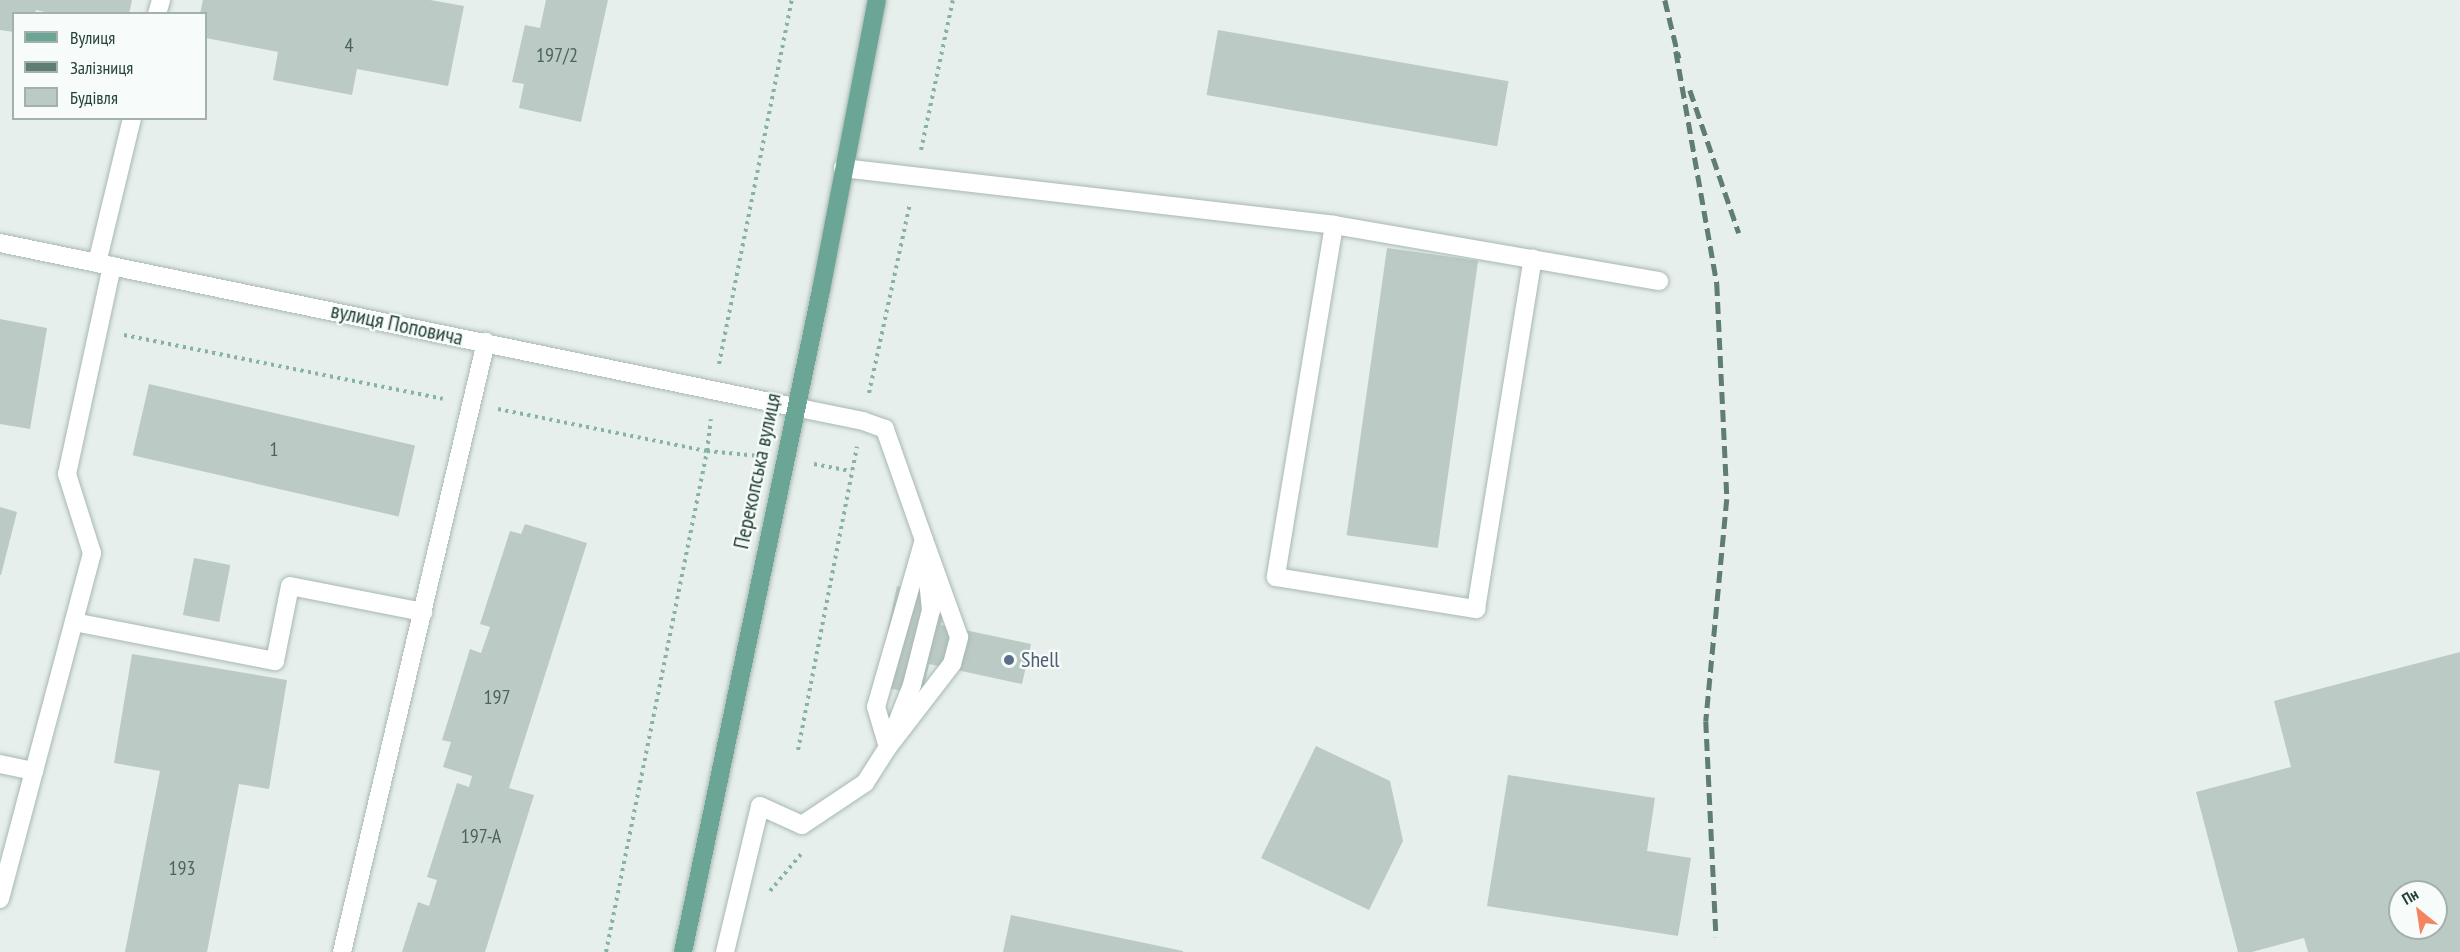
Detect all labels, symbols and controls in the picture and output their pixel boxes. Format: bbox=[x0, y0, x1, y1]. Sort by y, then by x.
legend bbox=[12, 12, 207, 120]
text: Вулиця bbox=[70, 26, 115, 49]
house number: 4 bbox=[345, 33, 353, 57]
house number: 197/2 bbox=[536, 43, 578, 67]
text: Залізниця bbox=[70, 56, 133, 79]
text: Будівля bbox=[70, 86, 118, 109]
street label: вулиця Поповича bbox=[329, 297, 465, 351]
street label: Перекопська вулиця bbox=[728, 391, 786, 551]
house number: 1 bbox=[270, 437, 278, 461]
place label: Shell bbox=[1021, 647, 1059, 673]
marker: Shell bbox=[1002, 653, 1016, 667]
house number: 197 bbox=[484, 685, 510, 709]
house number: 197-А bbox=[461, 824, 501, 848]
house number: 193 bbox=[169, 856, 195, 880]
north arrow bbox=[2388, 880, 2448, 940]
text: Пн bbox=[2398, 884, 2422, 909]

